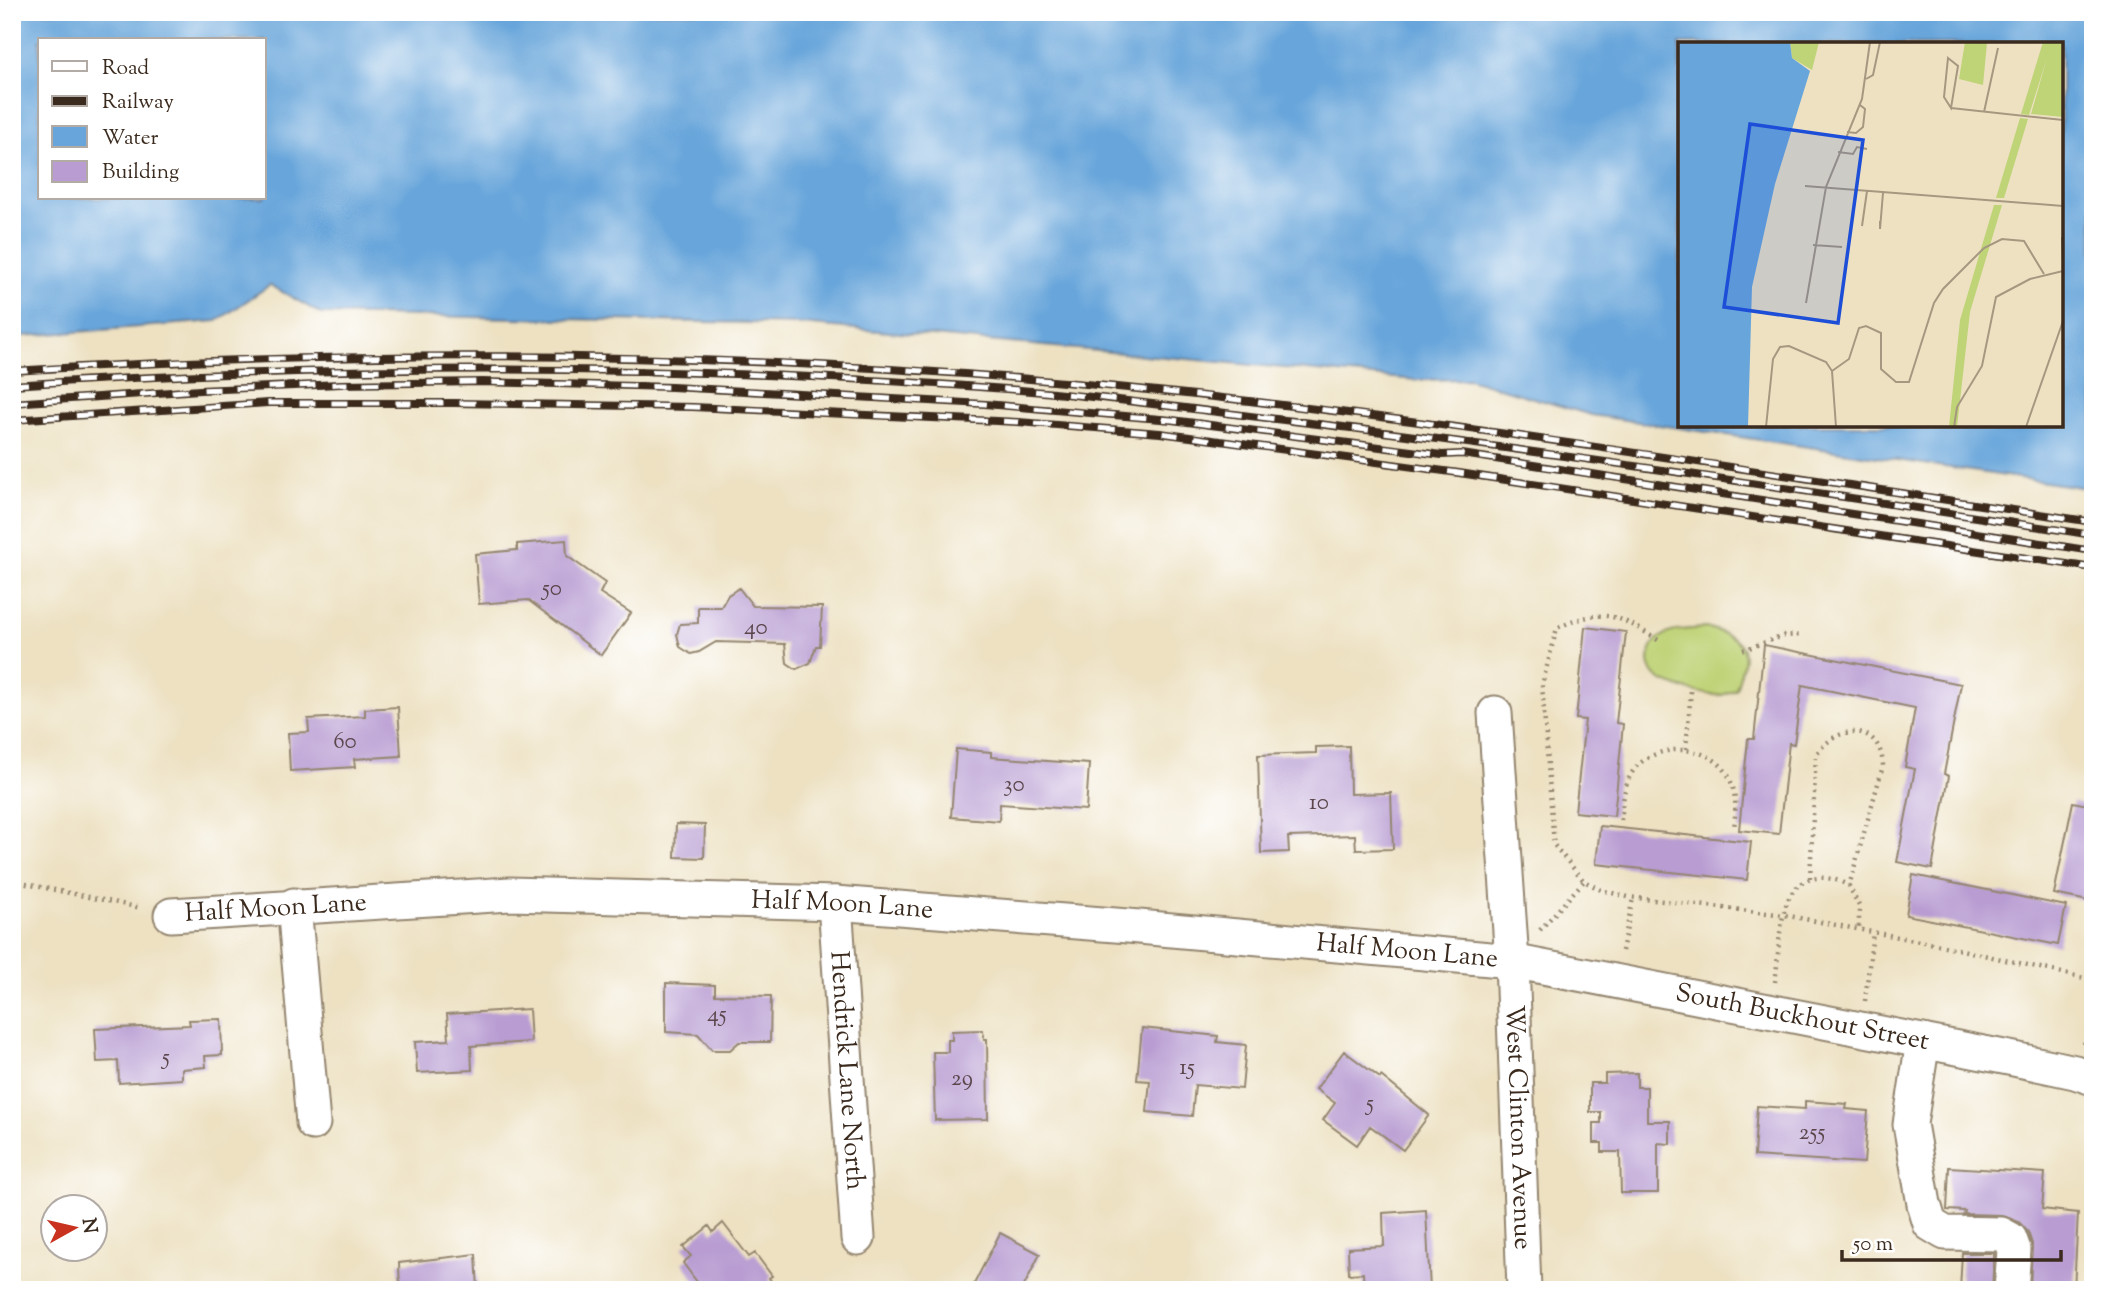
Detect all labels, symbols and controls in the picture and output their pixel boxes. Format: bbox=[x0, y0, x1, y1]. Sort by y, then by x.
legend bbox=[38, 38, 266, 200]
inset map bbox=[1678, 42, 2063, 427]
text: Road bbox=[102, 54, 149, 84]
text: Railway bbox=[102, 88, 174, 118]
text: Water bbox=[102, 124, 159, 154]
text: Building bbox=[102, 158, 179, 188]
house number: 50 bbox=[540, 573, 562, 606]
house number: 40 bbox=[744, 612, 768, 645]
house number: 60 bbox=[333, 726, 357, 759]
house number: 30 bbox=[1003, 769, 1025, 802]
house number: 10 bbox=[1309, 787, 1329, 820]
street label: Half Moon Lane bbox=[751, 882, 934, 929]
street label: Half Moon Lane bbox=[184, 884, 368, 933]
street label: Half Moon Lane bbox=[1315, 925, 1500, 978]
street label: Hendrick Lane North bbox=[820, 950, 873, 1191]
street label: South Buckhout Street bbox=[1672, 975, 1932, 1061]
house number: 45 bbox=[707, 999, 727, 1032]
street label: West Clinton Avenue bbox=[1495, 1004, 1541, 1250]
house number: 5 bbox=[160, 1042, 170, 1075]
house number: 15 bbox=[1179, 1052, 1195, 1085]
house number: 29 bbox=[951, 1063, 973, 1096]
house number: 5 bbox=[1364, 1088, 1374, 1121]
house number: 255 bbox=[1799, 1117, 1825, 1150]
north arrow bbox=[38, 1194, 108, 1264]
text: N bbox=[74, 1217, 103, 1235]
scale bar bbox=[1842, 1218, 2061, 1262]
text: 50 m bbox=[1852, 1230, 1893, 1260]

